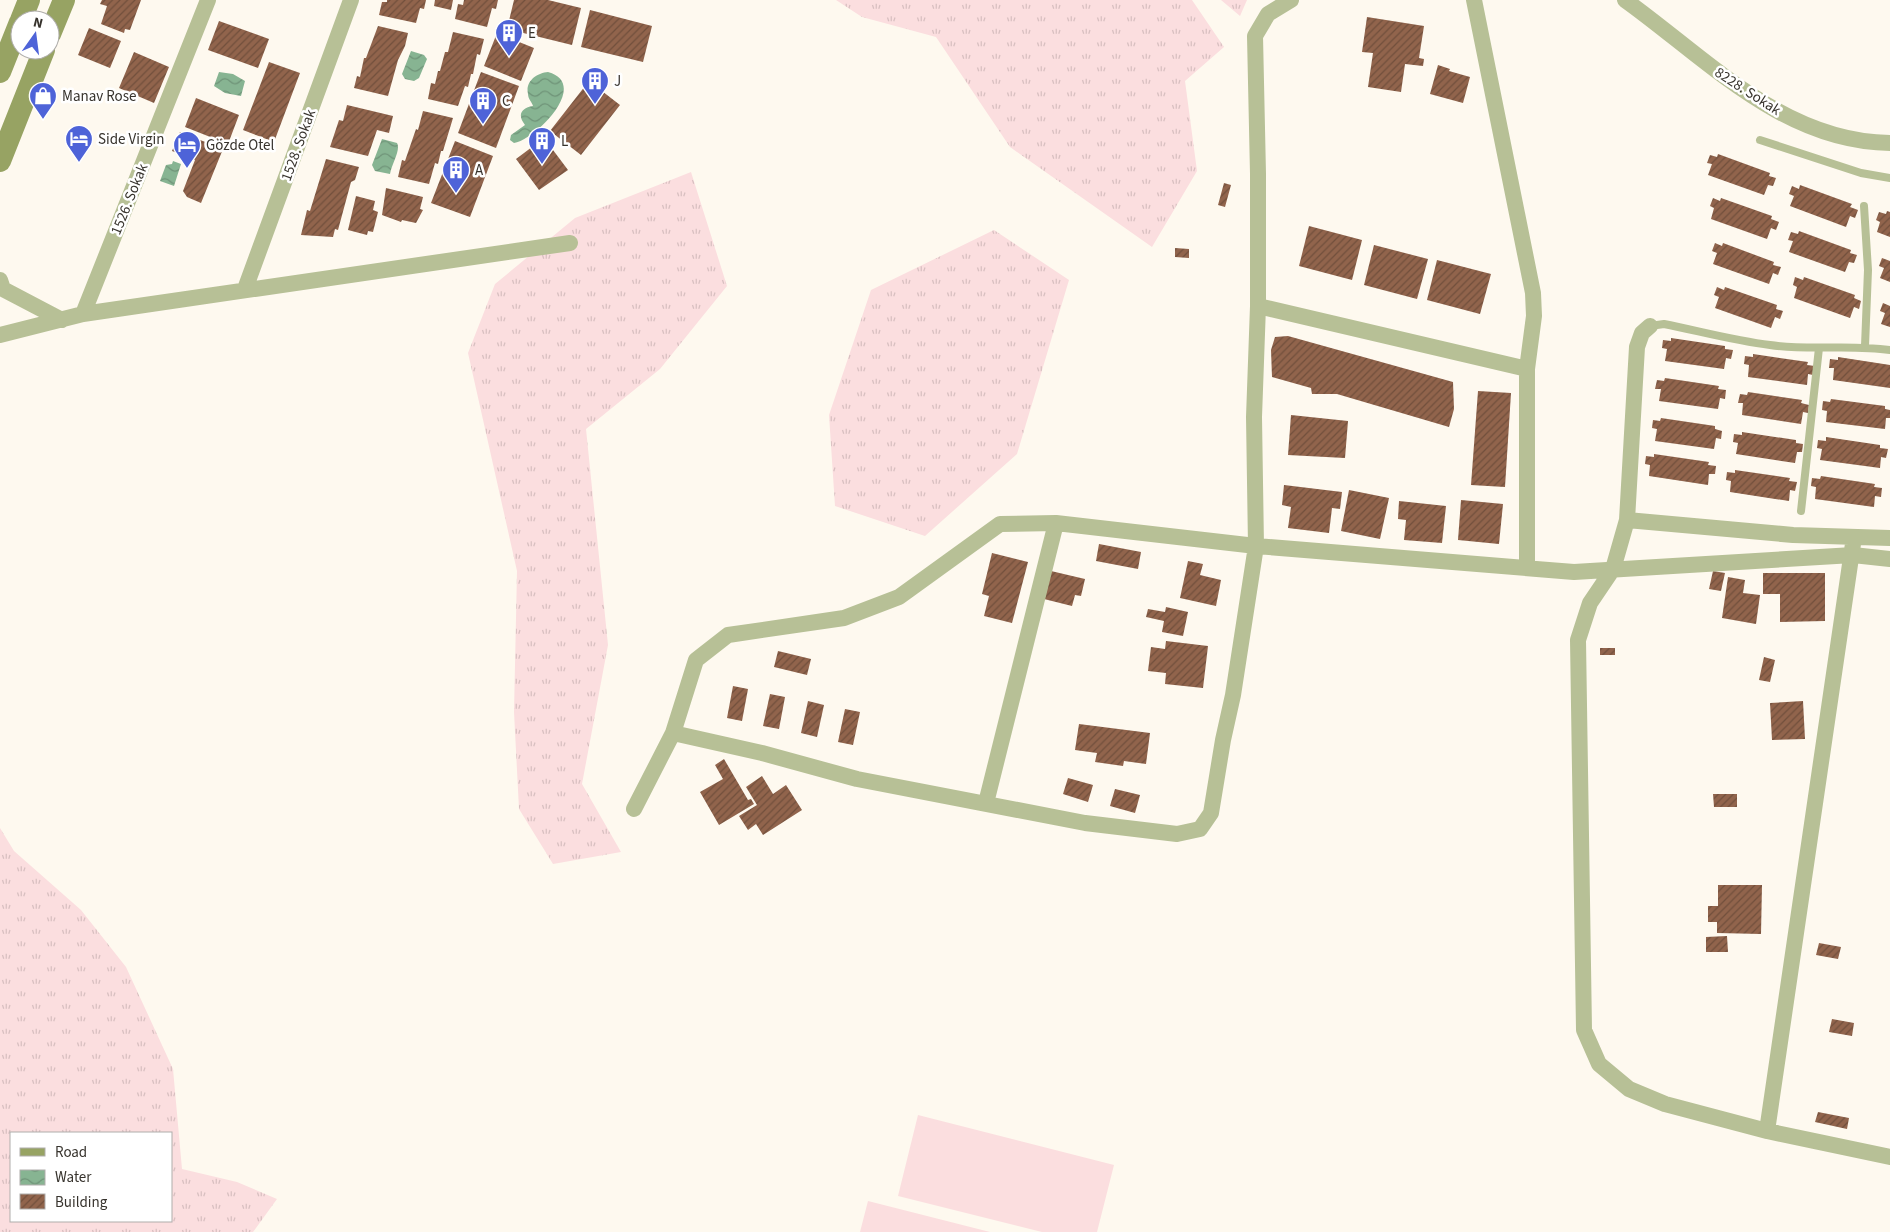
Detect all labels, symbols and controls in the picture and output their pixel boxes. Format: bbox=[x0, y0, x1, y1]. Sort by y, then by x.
north arrow bbox=[10, 10, 60, 60]
text: N bbox=[31, 13, 45, 34]
building icon: E bbox=[494, 18, 524, 57]
place label: E bbox=[528, 23, 536, 44]
street label: 8228. Sokak bbox=[1711, 62, 1785, 121]
building icon: J bbox=[580, 66, 610, 105]
place label: J bbox=[614, 71, 621, 92]
shop icon: Manav Rose bbox=[28, 81, 58, 120]
place label: Manav Rose bbox=[62, 86, 136, 107]
building icon: C bbox=[468, 86, 498, 125]
place label: C bbox=[502, 91, 511, 112]
street label: 1528. Sokak bbox=[276, 106, 321, 184]
hotel icon: Side Virgin bbox=[64, 124, 94, 163]
building icon: L bbox=[527, 126, 557, 165]
place label: Side Virgin bbox=[98, 129, 164, 150]
hotel icon: Gözde Otel bbox=[172, 130, 202, 169]
place label: L bbox=[561, 131, 568, 152]
place label: Gözde Otel bbox=[206, 135, 275, 156]
building icon: A bbox=[441, 155, 471, 194]
street label: 1526. Sokak bbox=[106, 160, 153, 238]
place label: A bbox=[475, 160, 484, 181]
legend bbox=[10, 1132, 172, 1222]
text: Road bbox=[55, 1142, 87, 1163]
text: Water bbox=[55, 1167, 92, 1188]
text: Building bbox=[55, 1192, 108, 1213]

